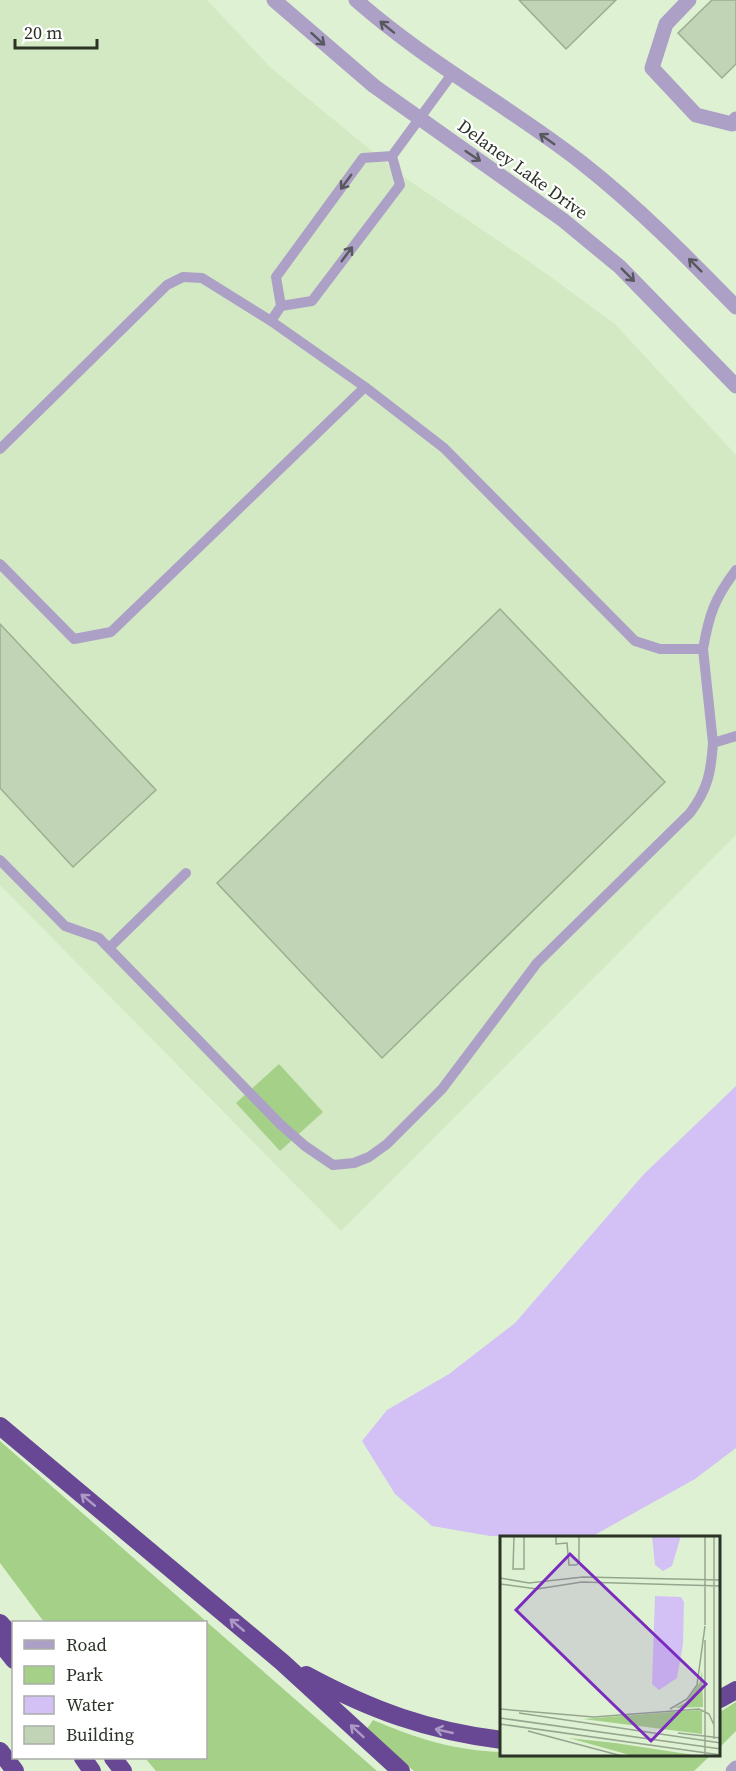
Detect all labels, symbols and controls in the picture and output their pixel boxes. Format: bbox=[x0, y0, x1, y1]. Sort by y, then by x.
scale bar bbox=[15, 12, 98, 50]
text: 20 m bbox=[24, 20, 62, 45]
one-way arrow bbox=[379, 21, 395, 34]
one-way arrow bbox=[310, 32, 325, 46]
street label: Delaney Lake Drive bbox=[453, 113, 593, 225]
one-way arrow bbox=[540, 133, 556, 145]
one-way arrow bbox=[465, 150, 481, 162]
one-way arrow bbox=[339, 174, 352, 190]
one-way arrow bbox=[341, 247, 353, 263]
one-way arrow bbox=[688, 258, 702, 273]
one-way arrow bbox=[620, 268, 635, 283]
one-way arrow bbox=[80, 1493, 96, 1506]
inset map bbox=[500, 1536, 721, 1756]
one-way arrow bbox=[229, 1618, 245, 1631]
legend bbox=[12, 1621, 207, 1759]
text: Road bbox=[66, 1632, 107, 1657]
text: Park bbox=[66, 1662, 103, 1687]
text: Water bbox=[66, 1692, 114, 1717]
text: Building bbox=[66, 1722, 134, 1747]
one-way arrow bbox=[350, 1724, 365, 1739]
one-way arrow bbox=[435, 1725, 455, 1736]

